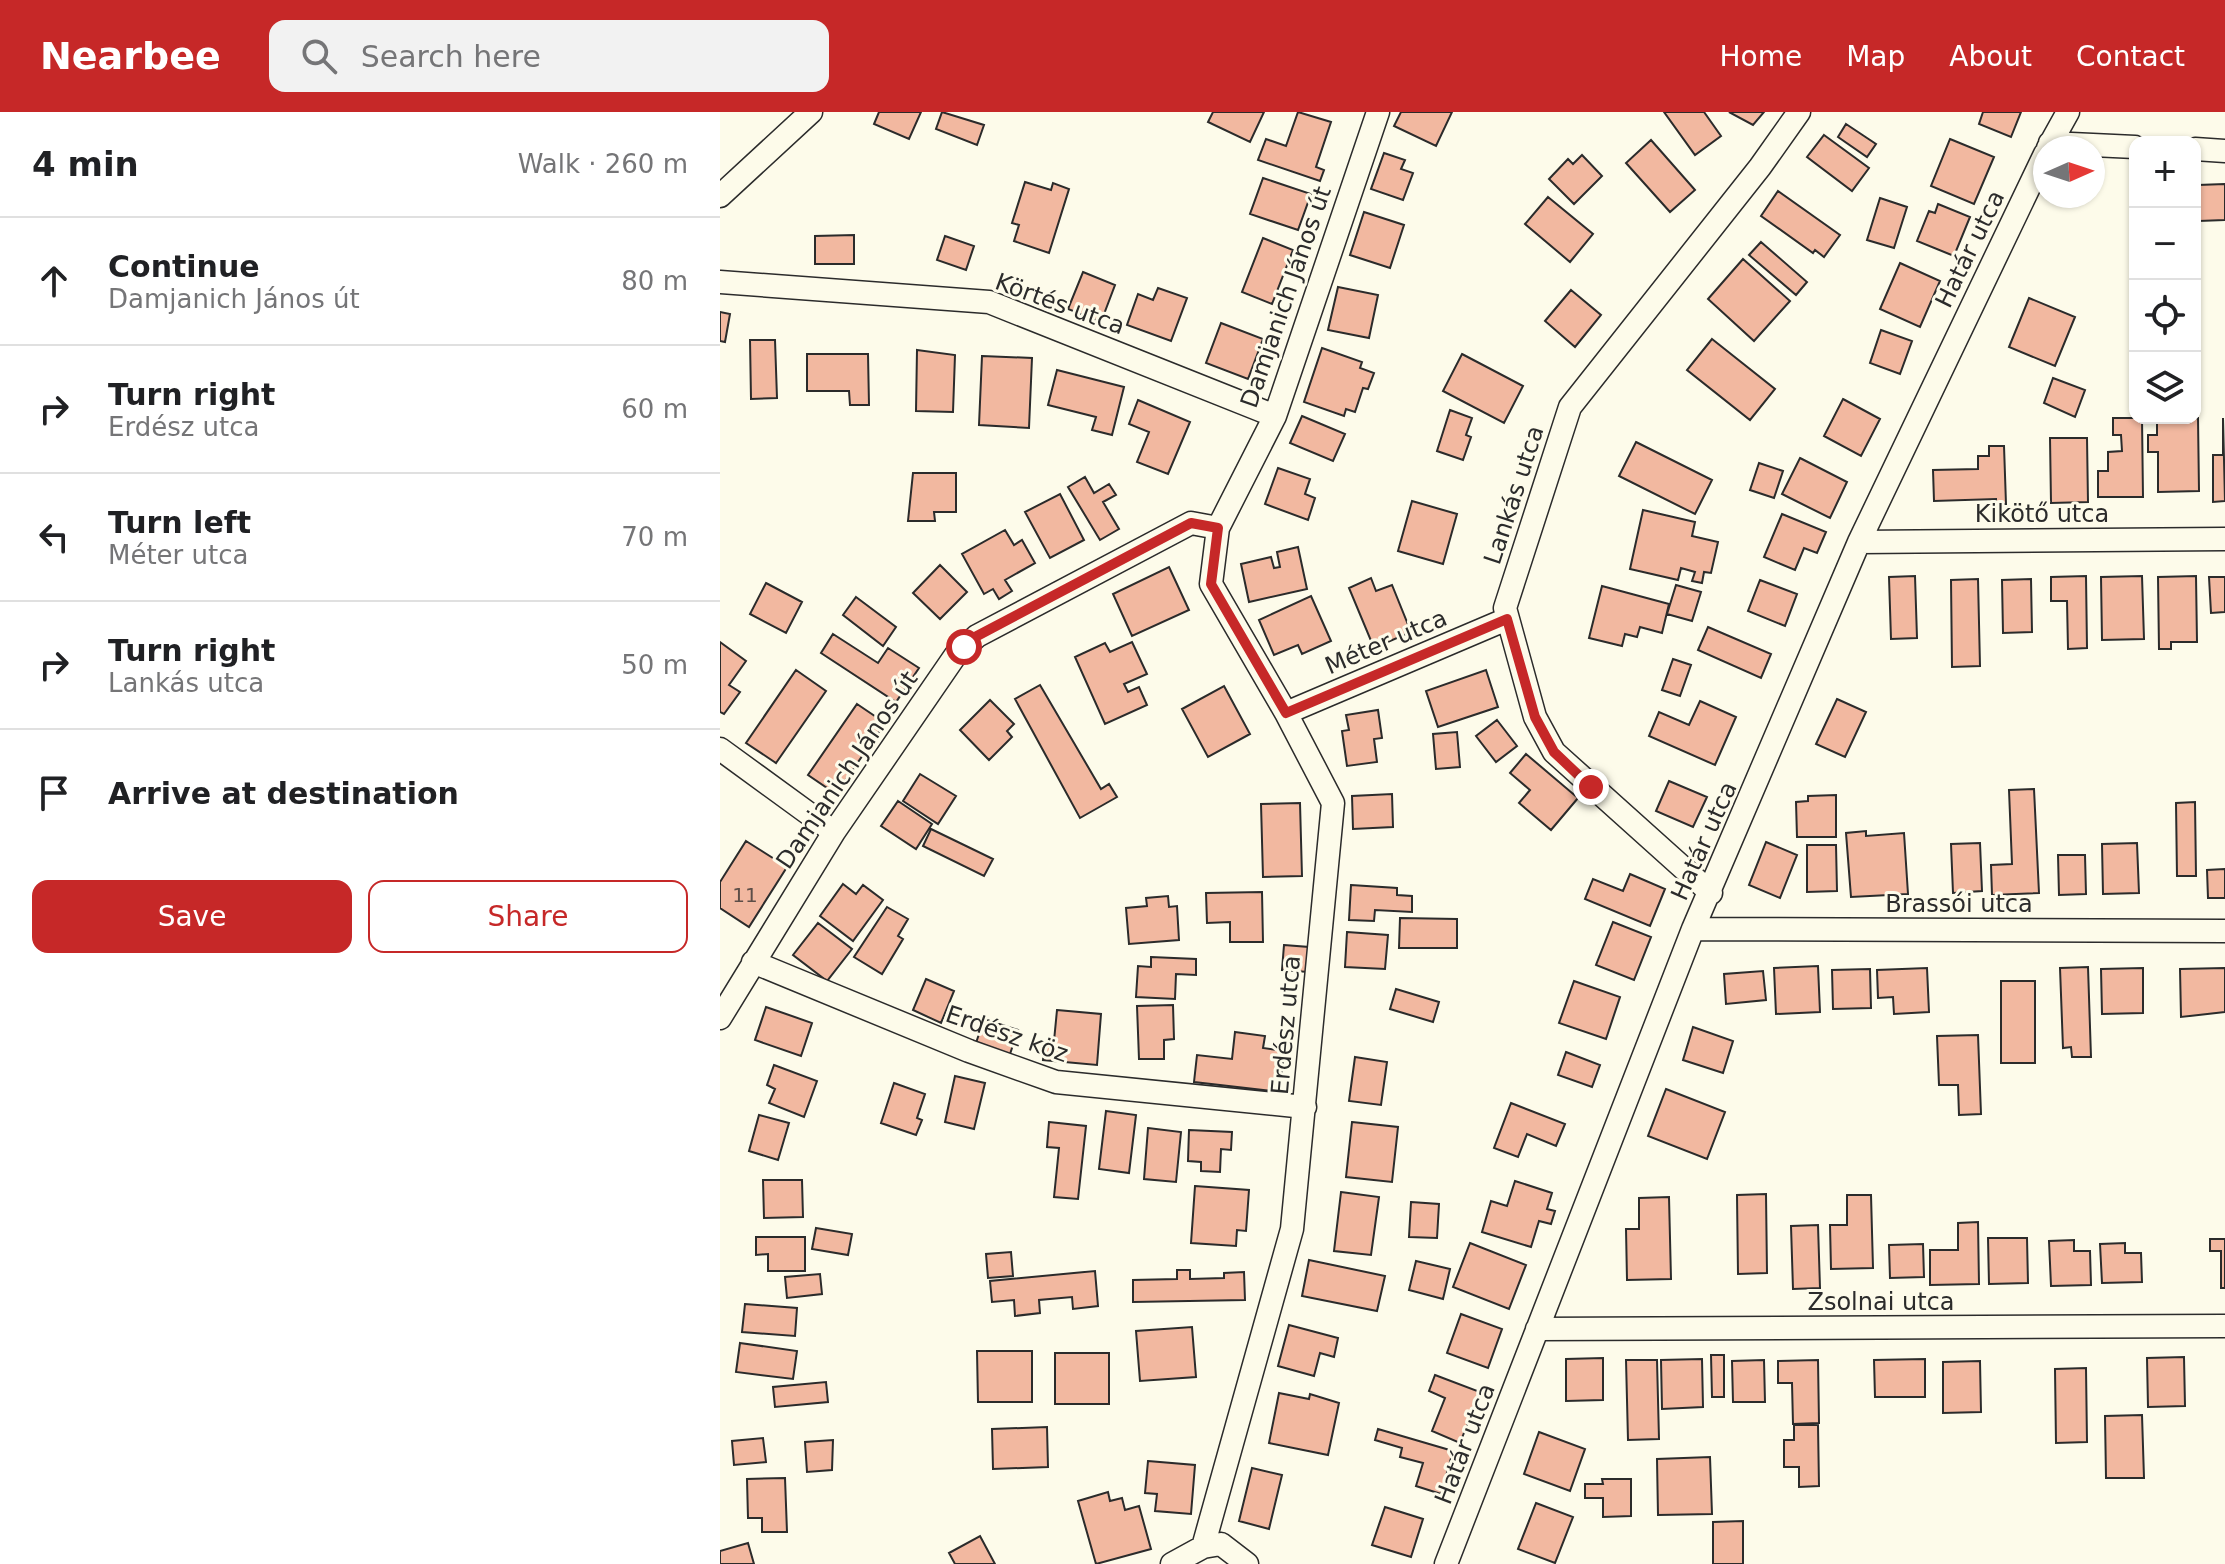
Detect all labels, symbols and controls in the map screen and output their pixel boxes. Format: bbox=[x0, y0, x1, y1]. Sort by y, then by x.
search box bbox=[269, 20, 829, 92]
text: Nearbee bbox=[40, 34, 221, 78]
icon: search bbox=[297, 34, 341, 78]
text: Search here bbox=[361, 39, 541, 74]
text: Home bbox=[1719, 40, 1802, 73]
text: Map bbox=[1846, 40, 1905, 73]
text: About bbox=[1949, 40, 2032, 73]
text: Contact bbox=[2076, 40, 2185, 73]
north arrow bbox=[2033, 136, 2105, 208]
map controls bbox=[2129, 136, 2201, 424]
button: + bbox=[2129, 136, 2201, 208]
text: 4 min bbox=[32, 144, 139, 184]
text: Walk · 260 m bbox=[518, 149, 688, 179]
street label: Damjanich János út bbox=[1235, 183, 1337, 411]
street label: Határ utca bbox=[1930, 186, 2010, 312]
button: − bbox=[2129, 208, 2201, 280]
text: Continue bbox=[108, 249, 260, 284]
icon: ahead bbox=[32, 259, 76, 303]
text: 80 m bbox=[621, 266, 688, 296]
street label: Körtés utca bbox=[991, 268, 1129, 340]
button: locate bbox=[2129, 280, 2201, 352]
text: Damjanich János út bbox=[108, 284, 360, 314]
button: layers bbox=[2129, 352, 2201, 424]
text: Turn right bbox=[108, 377, 275, 412]
icon: right bbox=[32, 387, 76, 431]
text: 60 m bbox=[621, 394, 688, 424]
text: Erdész utca bbox=[108, 412, 260, 442]
street label: Lankás utca bbox=[1478, 422, 1550, 568]
street label: Kikötő utca bbox=[1975, 500, 2109, 528]
text: Turn left bbox=[108, 505, 251, 540]
icon: left bbox=[32, 515, 76, 559]
text: 70 m bbox=[621, 522, 688, 552]
text: Méter utca bbox=[108, 540, 248, 570]
street label: Méter utca bbox=[1321, 604, 1451, 680]
route start bbox=[946, 629, 982, 665]
text: Turn right bbox=[108, 633, 275, 668]
icon: right bbox=[32, 643, 76, 687]
text: 50 m bbox=[621, 650, 688, 680]
street label: Damjanich János út bbox=[770, 666, 924, 874]
text: Lankás utca bbox=[108, 668, 264, 698]
route end bbox=[1573, 769, 1609, 805]
icon: arrive bbox=[32, 771, 76, 815]
text: Arrive at destination bbox=[108, 776, 459, 811]
street label: Határ utca bbox=[1665, 777, 1743, 905]
button: Save bbox=[32, 880, 352, 953]
button: Share bbox=[368, 880, 688, 953]
house number: 11 bbox=[732, 883, 758, 907]
street label: Brassói utca bbox=[1885, 890, 2033, 918]
street label: Erdész utca bbox=[1266, 954, 1306, 1096]
street label: Erdész köz bbox=[942, 1000, 1072, 1068]
street label: Zsolnai utca bbox=[1807, 1288, 1955, 1316]
street label: Határ utca bbox=[1429, 1380, 1501, 1508]

